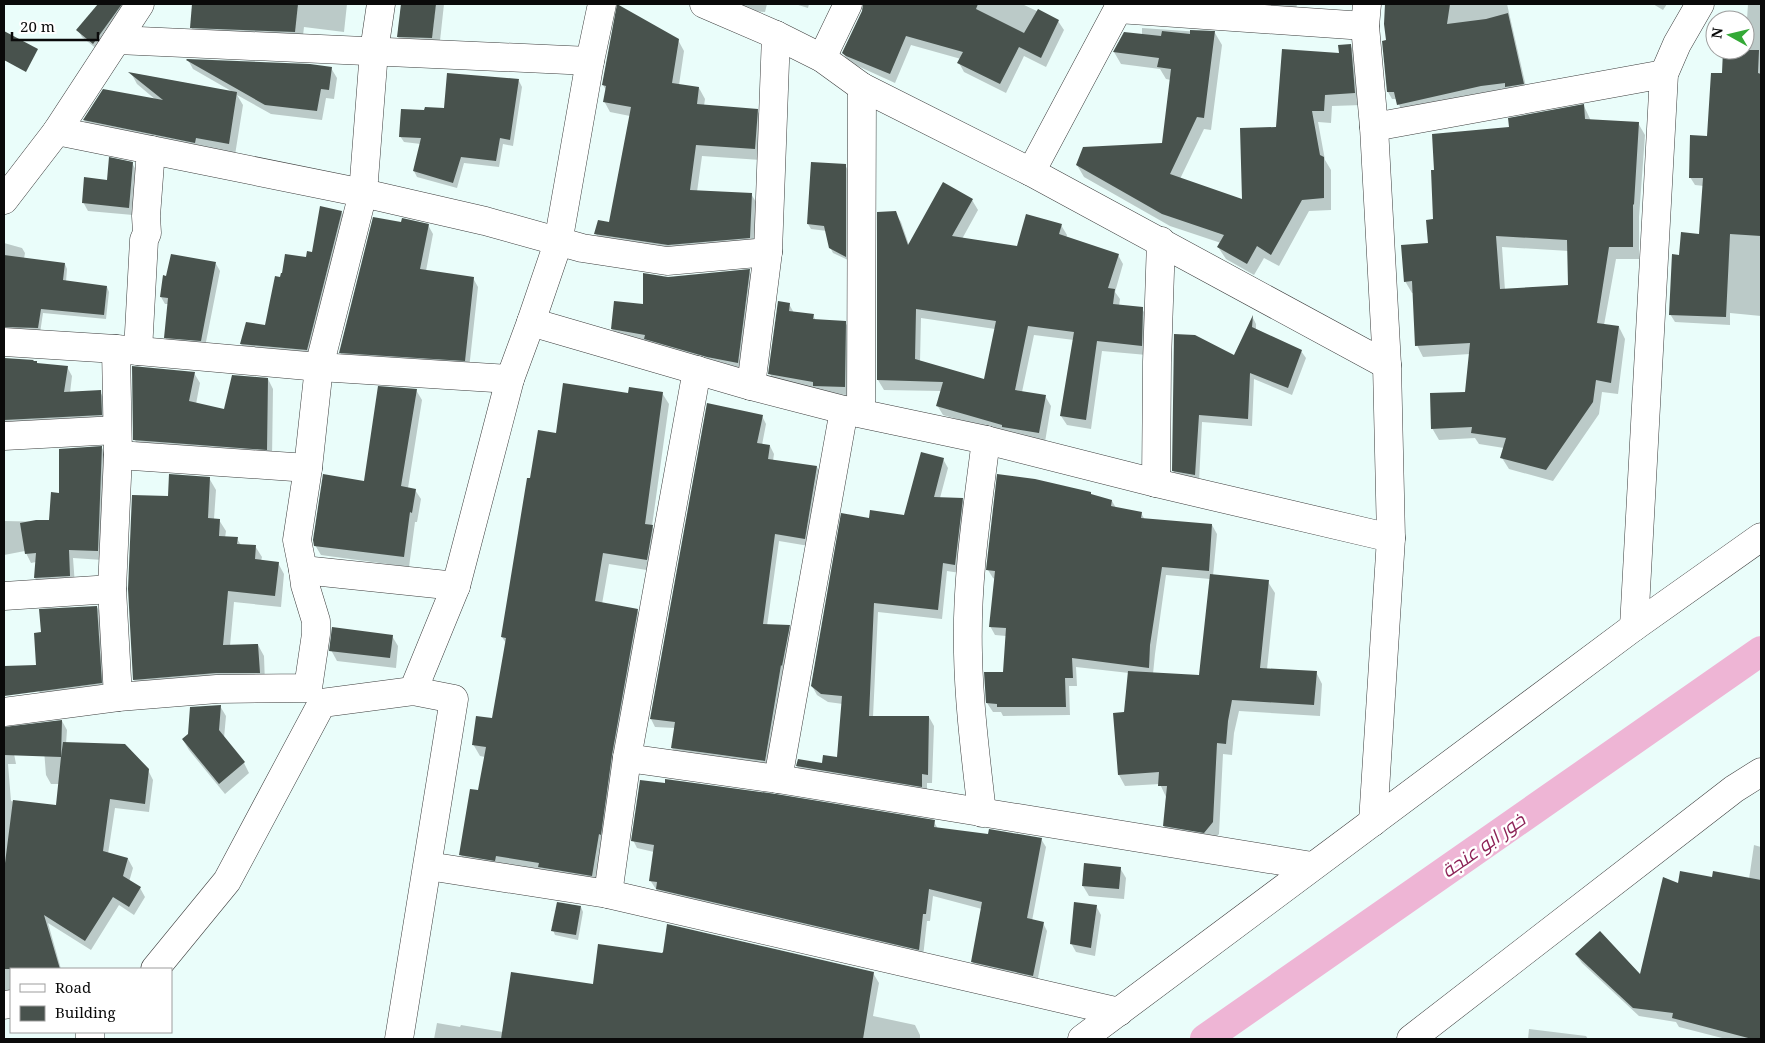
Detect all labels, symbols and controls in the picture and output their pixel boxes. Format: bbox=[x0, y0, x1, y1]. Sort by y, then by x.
scale bar bbox=[12, 10, 99, 42]
north arrow bbox=[1705, 10, 1755, 60]
text: 20 m bbox=[20, 16, 55, 36]
text: N bbox=[1706, 26, 1727, 40]
water label: خور ابو عنجة bbox=[1436, 806, 1531, 883]
legend bbox=[10, 968, 172, 1033]
text: Road bbox=[55, 977, 91, 997]
text: Building bbox=[55, 1002, 116, 1022]

